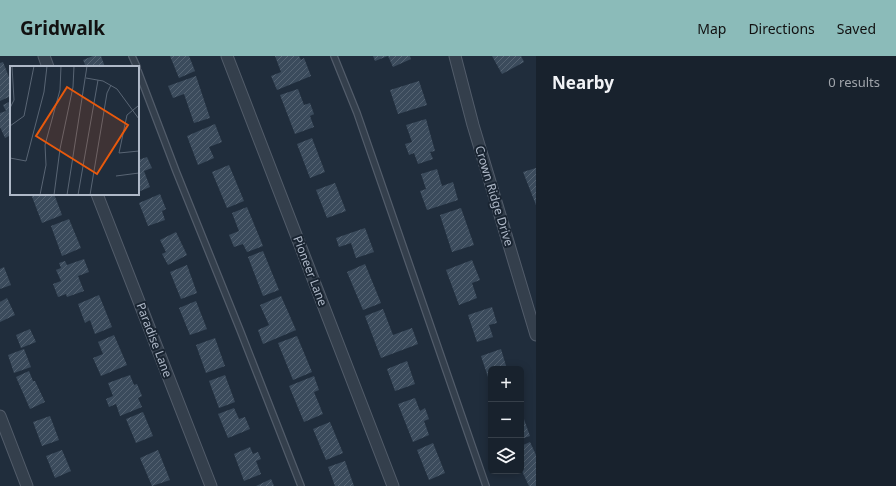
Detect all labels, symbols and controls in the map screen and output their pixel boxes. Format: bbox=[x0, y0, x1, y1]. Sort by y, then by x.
text: Gridwalk bbox=[20, 15, 105, 41]
text: Map bbox=[697, 19, 726, 38]
text: Directions bbox=[748, 19, 815, 38]
text: Saved bbox=[837, 19, 876, 38]
inset map bbox=[10, 66, 139, 195]
text: Nearby bbox=[552, 71, 614, 94]
text: 0 results bbox=[828, 73, 880, 91]
street label: Crown Ridge Drive bbox=[471, 144, 518, 248]
street label: Pioneer Lane bbox=[289, 233, 332, 309]
street label: Paradise Lane bbox=[132, 300, 177, 380]
map controls bbox=[488, 366, 524, 474]
button: + bbox=[488, 366, 524, 402]
button: − bbox=[488, 402, 524, 438]
button: layers bbox=[488, 438, 524, 474]

